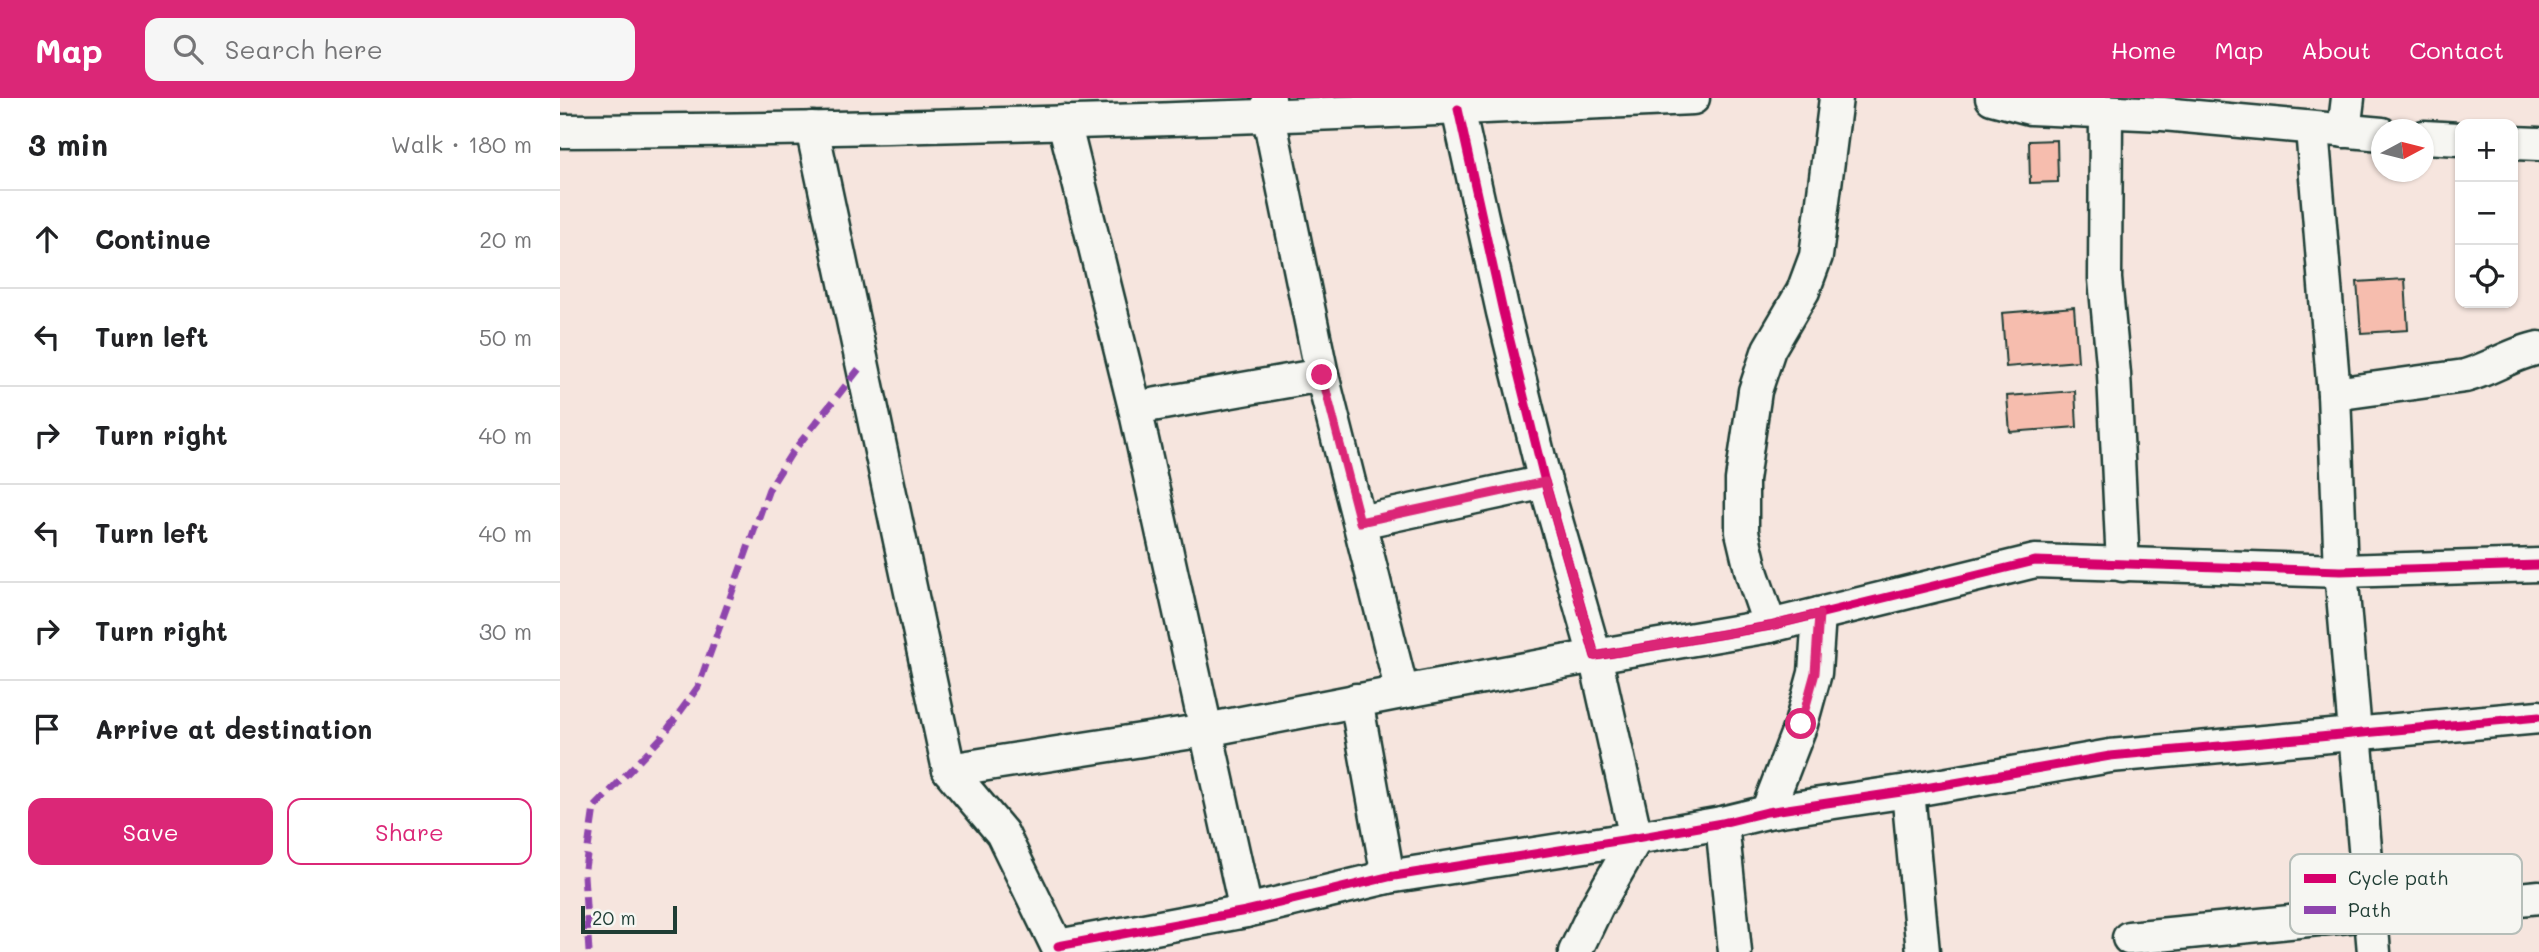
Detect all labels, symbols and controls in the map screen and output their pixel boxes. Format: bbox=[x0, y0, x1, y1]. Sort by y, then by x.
search box bbox=[145, 18, 635, 81]
text: Map bbox=[35, 28, 103, 71]
icon: search bbox=[169, 30, 207, 68]
text: Search here bbox=[225, 32, 383, 66]
text: Home bbox=[2111, 34, 2176, 65]
text: Map bbox=[2214, 34, 2263, 65]
text: About bbox=[2301, 34, 2371, 65]
text: Contact bbox=[2409, 34, 2504, 65]
north arrow bbox=[2371, 119, 2434, 182]
map controls bbox=[2455, 119, 2518, 308]
button: + bbox=[2455, 119, 2518, 182]
text: 3 min bbox=[28, 124, 108, 164]
text: Walk · 180 m bbox=[391, 129, 532, 159]
button: − bbox=[2455, 182, 2518, 245]
icon: ahead bbox=[28, 220, 66, 258]
text: Continue bbox=[95, 222, 211, 256]
text: 20 m bbox=[479, 224, 532, 254]
button: locate bbox=[2455, 245, 2518, 308]
icon: left bbox=[28, 318, 66, 356]
text: Turn left bbox=[95, 320, 208, 354]
text: 50 m bbox=[479, 322, 532, 352]
route end bbox=[1306, 359, 1337, 390]
icon: right bbox=[28, 416, 66, 454]
text: Turn right bbox=[95, 418, 228, 452]
text: 40 m bbox=[479, 420, 532, 450]
icon: left bbox=[28, 514, 66, 552]
text: Turn left bbox=[95, 516, 208, 550]
text: 40 m bbox=[479, 518, 532, 548]
icon: right bbox=[28, 612, 66, 650]
text: Turn right bbox=[95, 614, 228, 648]
text: 30 m bbox=[479, 616, 532, 646]
route start bbox=[1785, 708, 1816, 739]
icon: arrive bbox=[28, 710, 66, 748]
text: Arrive at destination bbox=[95, 712, 372, 746]
button: Save bbox=[28, 798, 273, 865]
button: Share bbox=[287, 798, 532, 865]
legend bbox=[2290, 854, 2522, 934]
text: Cycle path bbox=[2348, 865, 2448, 890]
text: Path bbox=[2348, 897, 2391, 922]
scale bar bbox=[581, 903, 677, 935]
text: 20 m bbox=[592, 905, 636, 930]

